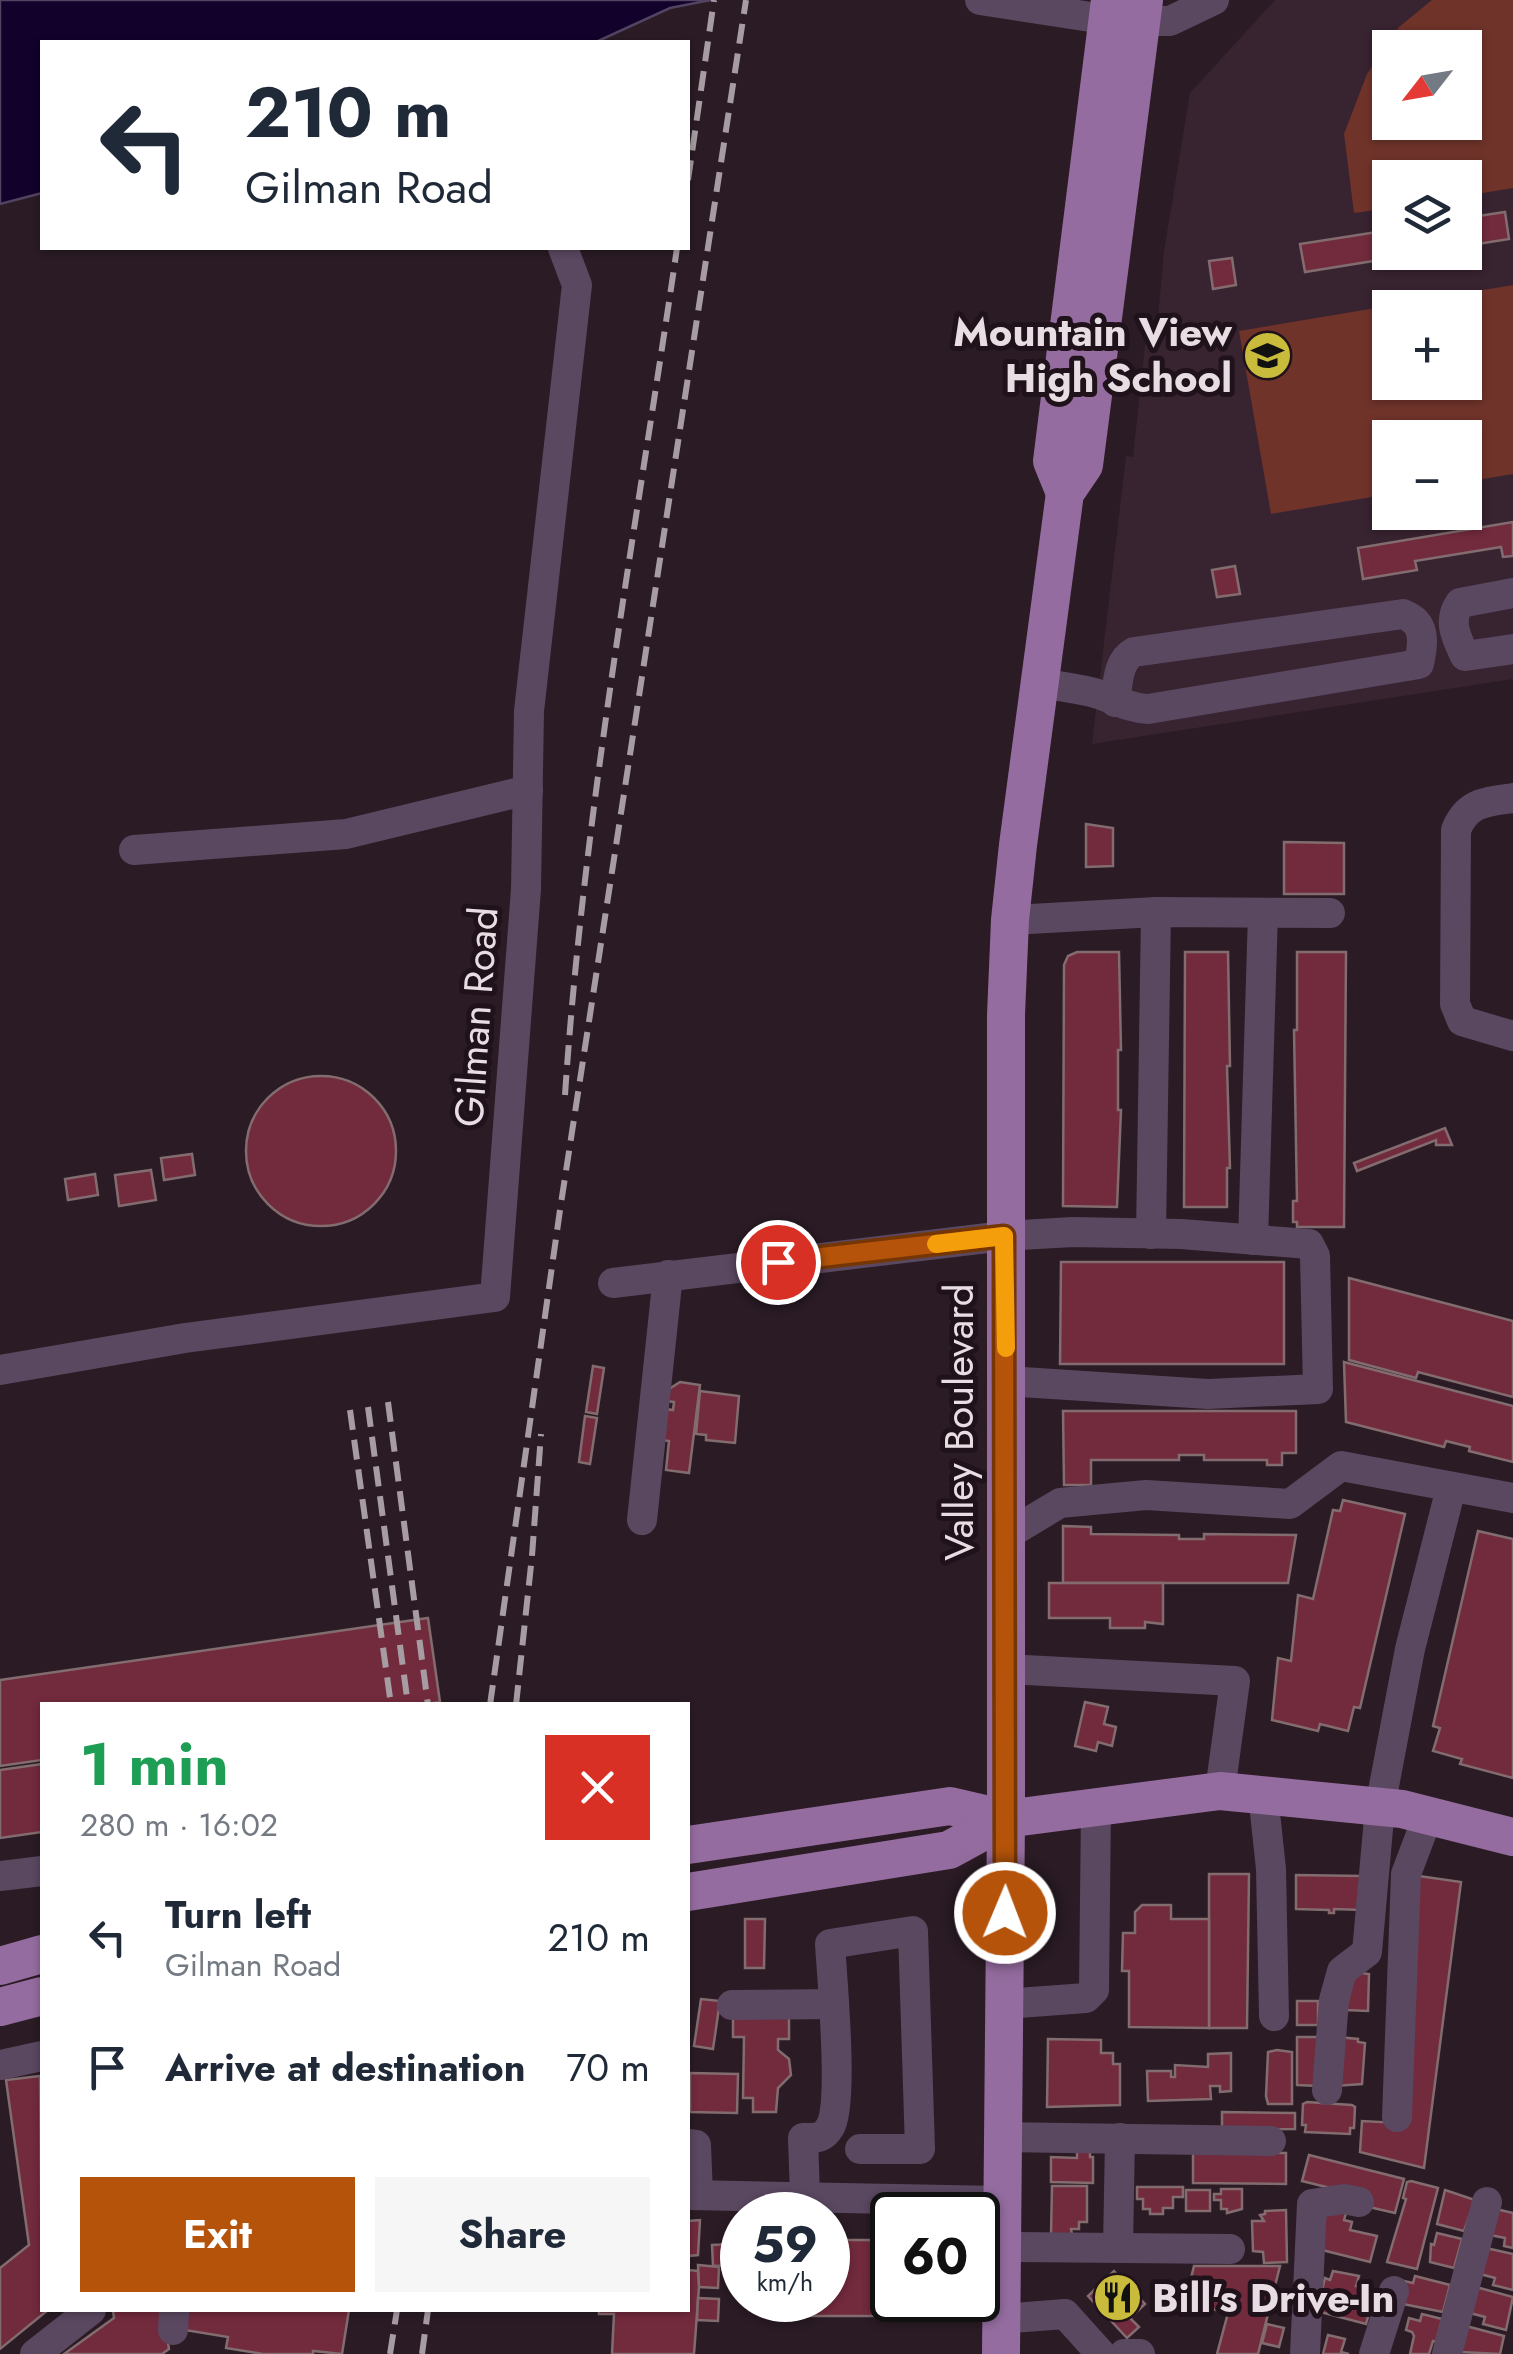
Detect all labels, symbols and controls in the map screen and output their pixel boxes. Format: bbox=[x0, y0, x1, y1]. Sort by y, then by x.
north arrow bbox=[1372, 30, 1482, 140]
map controls bbox=[1372, 30, 1482, 530]
text: 210 m bbox=[245, 62, 451, 163]
icon: left bbox=[80, 80, 210, 210]
text: Gilman Road bbox=[245, 155, 493, 220]
button: layers bbox=[1372, 160, 1482, 270]
button: + bbox=[1372, 290, 1482, 400]
place label: Mountain View High School bbox=[953, 303, 1233, 407]
school or university icon: Mountain View High School bbox=[1241, 329, 1293, 381]
button: − bbox=[1372, 420, 1482, 530]
street label: Gilman Road bbox=[439, 905, 513, 1129]
pin bbox=[736, 1220, 821, 1305]
icon: arrive bbox=[751, 1235, 806, 1290]
street label: Valley Boulevard bbox=[930, 1283, 988, 1561]
text: 1 min bbox=[80, 1721, 229, 1808]
button: close bbox=[545, 1735, 650, 1840]
text: 280 m · 16:02 bbox=[80, 1802, 278, 1848]
position arrow bbox=[953, 1861, 1057, 1965]
text: Turn left bbox=[165, 1887, 311, 1942]
icon: left bbox=[80, 1910, 135, 1965]
text: 210 m bbox=[547, 1910, 650, 1965]
text: Gilman Road bbox=[165, 1942, 341, 1988]
icon: arrive bbox=[80, 2040, 135, 2095]
text: Arrive at destination bbox=[165, 2040, 526, 2095]
text: 70 m bbox=[566, 2040, 650, 2095]
button: Exit bbox=[80, 2177, 355, 2292]
button: Share bbox=[375, 2177, 650, 2292]
speed limit sign: 60 bbox=[870, 2192, 1000, 2322]
text: 59 bbox=[752, 2208, 818, 2281]
text: km/h bbox=[757, 2264, 813, 2300]
place label: Bill's Drive-In bbox=[1152, 2269, 1395, 2327]
restaurant icon: Bill's Drive-In bbox=[1091, 2272, 1143, 2324]

